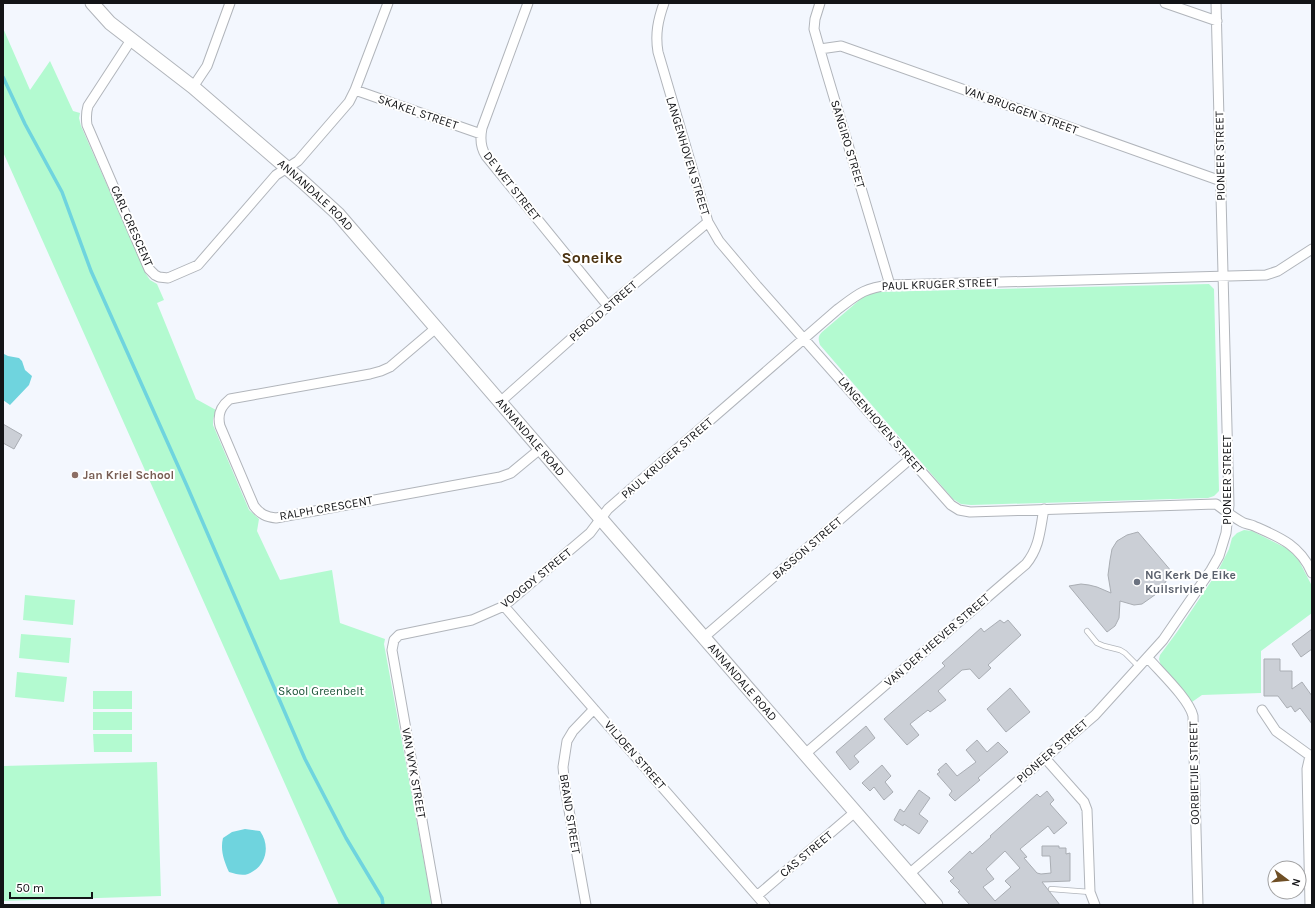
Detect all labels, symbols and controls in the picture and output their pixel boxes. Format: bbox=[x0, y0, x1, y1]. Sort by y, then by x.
street label: VAN BRUGGEN STREET bbox=[962, 83, 1080, 137]
street label: SKAKEL STREET bbox=[376, 92, 460, 132]
street label: LANGENHOVEN STREET bbox=[663, 95, 713, 217]
street label: SANGIRO STREET bbox=[828, 98, 868, 190]
street label: PIONEER STREET bbox=[1212, 111, 1228, 201]
street label: DE WET STREET bbox=[481, 149, 543, 223]
street label: ANNANDALE ROAD bbox=[275, 156, 356, 234]
street label: CARL CRESCENT bbox=[108, 183, 156, 269]
district label: Soneike bbox=[562, 248, 622, 267]
street label: PAUL KRUGER STREET bbox=[881, 275, 999, 293]
street label: PEROLD STREET bbox=[566, 278, 640, 344]
street label: LANGENHOVEN STREET bbox=[835, 374, 927, 476]
street label: ANNANDALE ROAD bbox=[493, 395, 568, 479]
street label: PAUL KRUGER STREET bbox=[618, 414, 716, 502]
street label: PIONEER STREET bbox=[1220, 435, 1234, 525]
place label: Jan Kriel School bbox=[83, 468, 174, 482]
marker: Jan Kriel School bbox=[70, 470, 80, 480]
street label: RALPH CRESCENT bbox=[278, 493, 374, 523]
street label: BASSON STREET bbox=[769, 514, 845, 582]
street label: VOOGDY STREET bbox=[498, 545, 574, 611]
place label: NG Kerk De Eike Kuilsrivier bbox=[1145, 568, 1236, 596]
marker: NG Kerk De Eike Kuilsrivier bbox=[1132, 577, 1142, 587]
street label: VAN DER HEEVER STREET bbox=[882, 591, 992, 689]
street label: ANNANDALE ROAD bbox=[705, 640, 780, 724]
park label: Skool Greenbelt bbox=[278, 684, 365, 698]
street label: PIONEER STREET bbox=[1014, 716, 1090, 786]
street label: VILJOEN STREET bbox=[601, 718, 669, 792]
street label: OORBIETJIE STREET bbox=[1186, 721, 1202, 825]
street label: VAN WYK STREET bbox=[399, 727, 429, 819]
street label: BRAND STREET bbox=[557, 773, 583, 855]
street label: CAS STREET bbox=[777, 828, 835, 880]
north arrow bbox=[1267, 860, 1307, 900]
scale bar bbox=[10, 874, 92, 900]
text: N bbox=[1289, 877, 1303, 888]
text: 50 m bbox=[16, 881, 44, 895]

